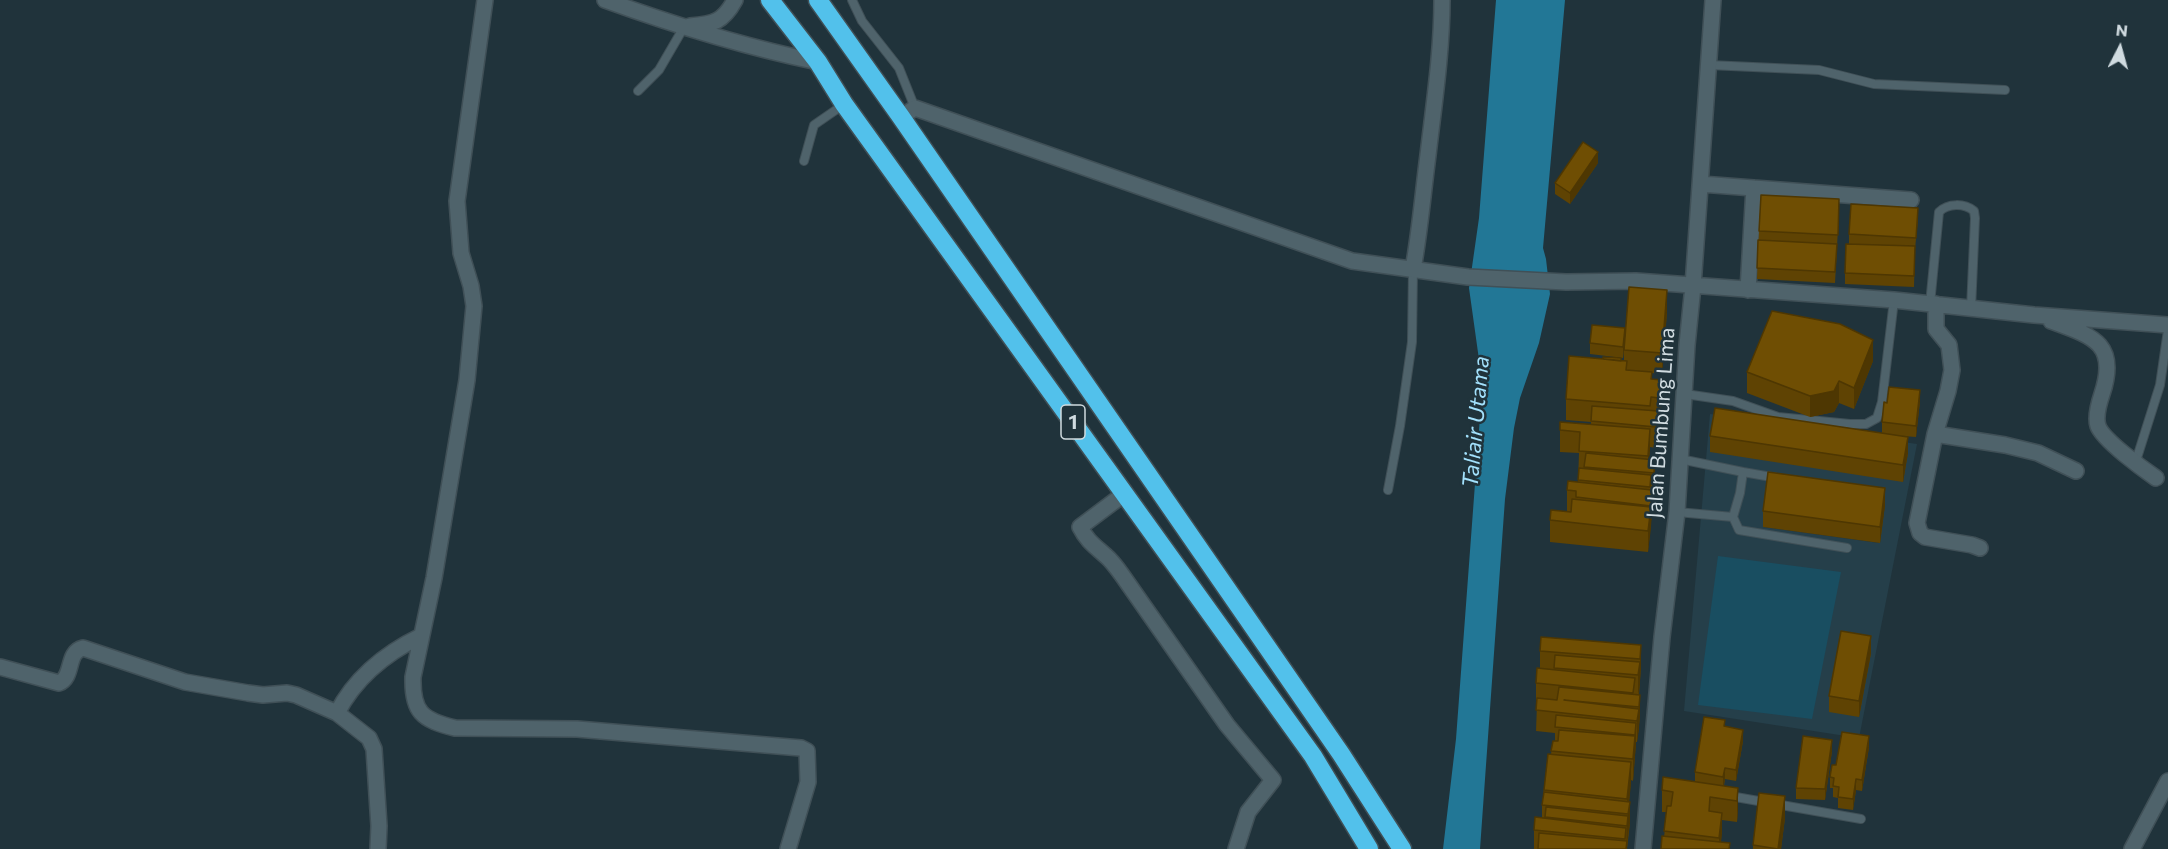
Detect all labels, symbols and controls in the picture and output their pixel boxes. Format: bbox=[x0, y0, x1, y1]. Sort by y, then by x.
north arrow bbox=[2090, 18, 2150, 78]
text: N bbox=[2115, 20, 2129, 40]
street label: Jalan Bumbung Lima bbox=[1642, 327, 1680, 519]
water label: Taliair Utama bbox=[1457, 355, 1495, 489]
road number: 1 bbox=[1061, 405, 1085, 439]

